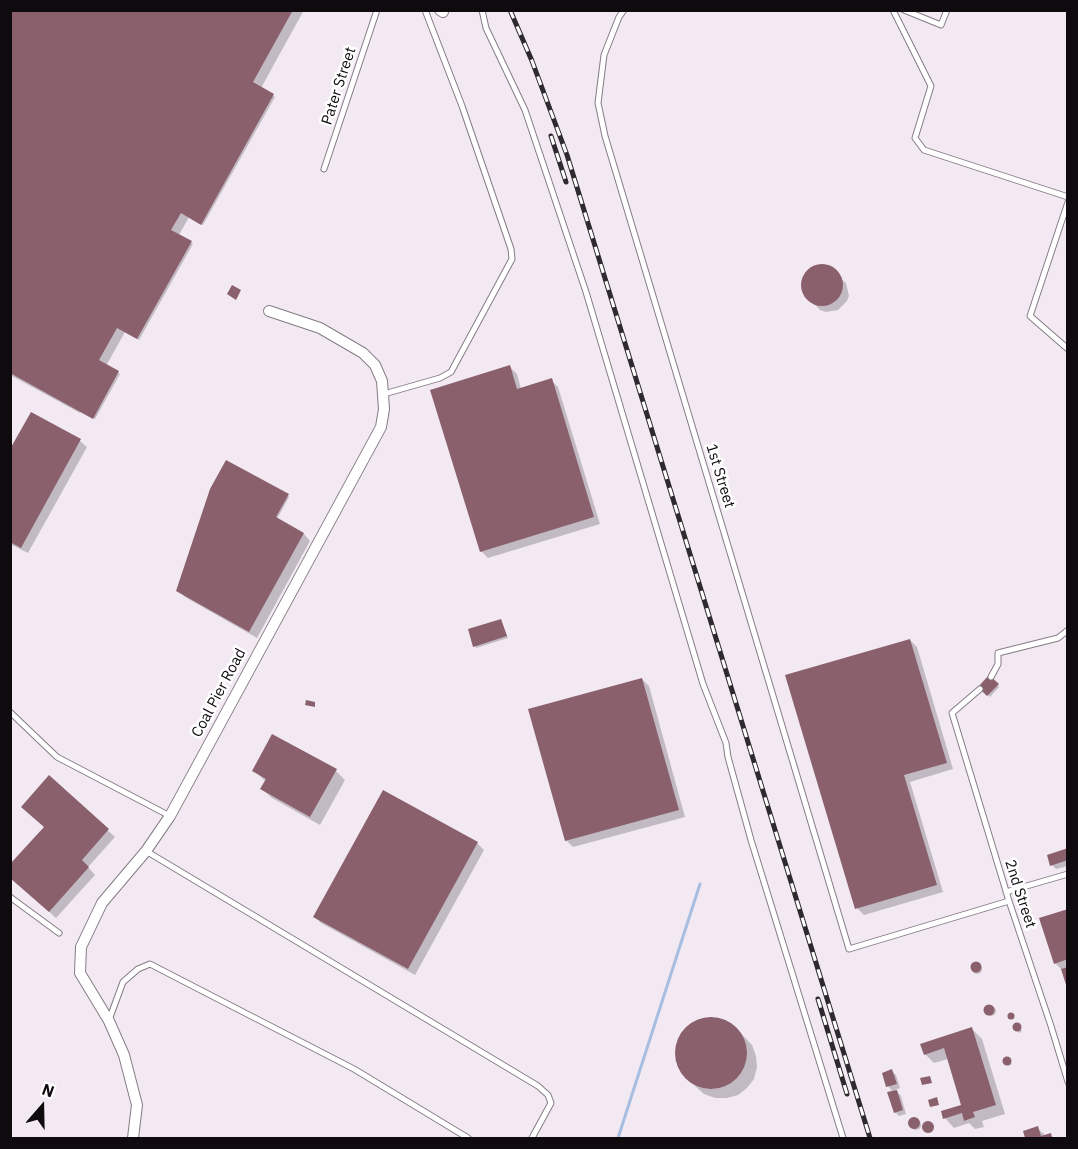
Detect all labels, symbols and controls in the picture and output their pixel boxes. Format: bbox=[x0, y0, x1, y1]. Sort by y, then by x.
street label: Pater Street bbox=[318, 45, 360, 127]
street label: 1st Street bbox=[702, 442, 738, 510]
street label: Coal Pier Road bbox=[188, 646, 250, 740]
street label: 2nd Street bbox=[1000, 858, 1040, 930]
north arrow bbox=[12, 1077, 72, 1137]
text: N bbox=[39, 1079, 57, 1101]

